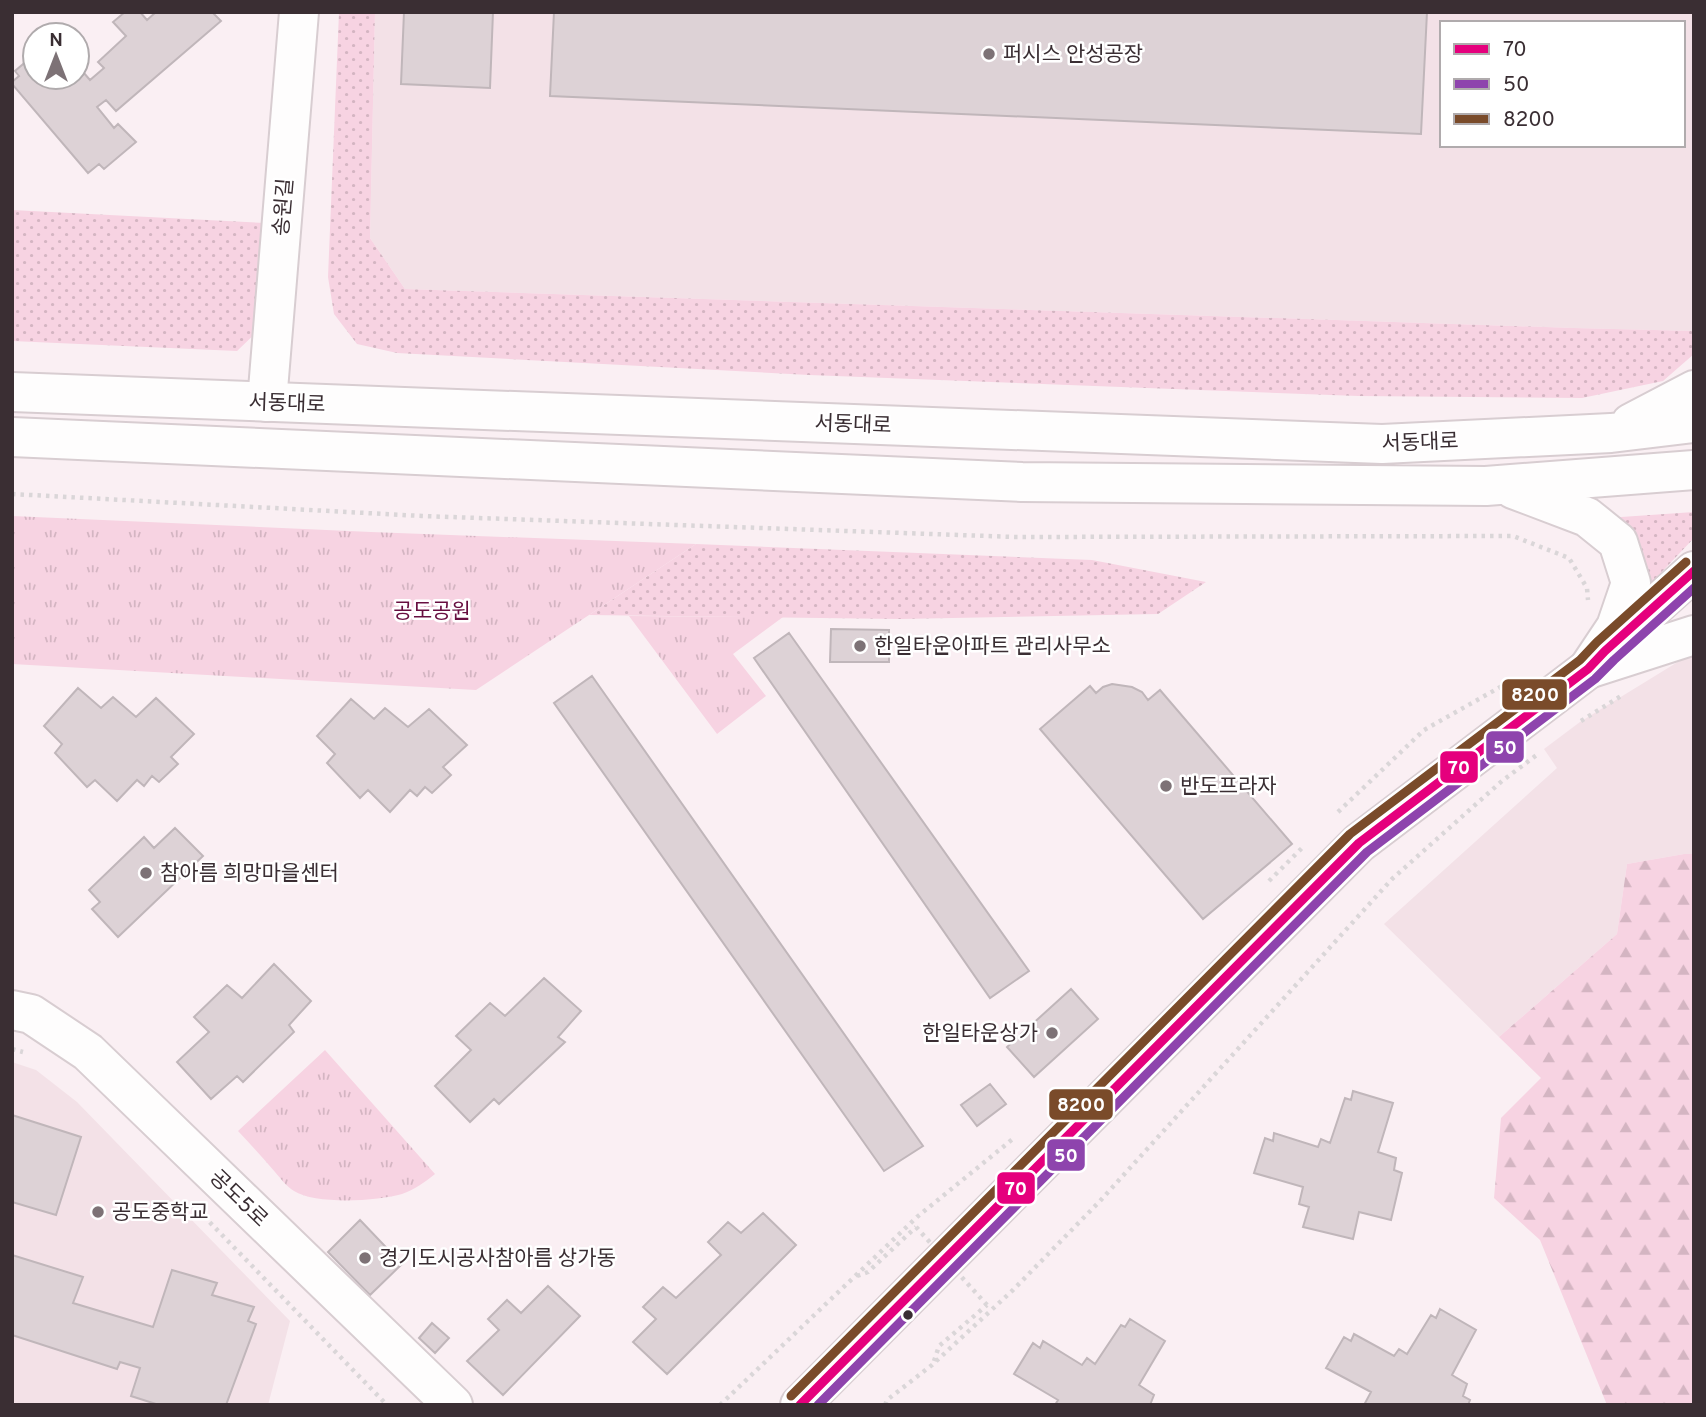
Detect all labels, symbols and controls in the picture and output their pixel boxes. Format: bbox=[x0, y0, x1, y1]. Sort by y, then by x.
north arrow bbox=[21, 21, 91, 91]
legend bbox=[1440, 21, 1685, 147]
text: N bbox=[49, 29, 63, 53]
text: 70 bbox=[1503, 37, 1527, 64]
place label: 퍼시스 안성공장 bbox=[1003, 42, 1143, 69]
marker: 퍼시스 안성공장 bbox=[981, 46, 997, 62]
text: 50 bbox=[1503, 72, 1529, 99]
text: 8200 bbox=[1503, 107, 1555, 134]
street label: 송원길 bbox=[269, 177, 300, 237]
street label: 서동대로 bbox=[248, 390, 326, 419]
street label: 서동대로 bbox=[814, 411, 892, 440]
street label: 서동대로 bbox=[1381, 429, 1459, 458]
park label: 공도공원 bbox=[393, 599, 471, 626]
place label: 한일타운아파트 관리사무소 bbox=[874, 634, 1111, 661]
marker: 한일타운아파트 관리사무소 bbox=[852, 638, 868, 654]
line badge: 8200 bbox=[1501, 678, 1568, 711]
text: 8200 bbox=[1511, 684, 1559, 708]
line badge: 50 bbox=[1485, 730, 1525, 764]
text: 50 bbox=[1493, 737, 1517, 761]
line badge: 70 bbox=[1439, 750, 1479, 784]
text: 70 bbox=[1448, 757, 1470, 781]
place label: 반도프라자 bbox=[1180, 774, 1277, 801]
marker: 반도프라자 bbox=[1158, 778, 1174, 794]
place label: 참아름 희망마을센터 bbox=[160, 861, 339, 888]
marker: 참아름 희망마을센터 bbox=[138, 865, 154, 881]
place label: 한일타운상가 bbox=[922, 1021, 1038, 1048]
marker: 한일타운상가 bbox=[1044, 1025, 1060, 1041]
line badge: 8200 bbox=[1048, 1088, 1114, 1121]
text: 8200 bbox=[1057, 1094, 1105, 1118]
line badge: 50 bbox=[1046, 1138, 1086, 1172]
text: 50 bbox=[1054, 1145, 1078, 1169]
street label: 공도5로 bbox=[203, 1165, 273, 1233]
line badge: 70 bbox=[996, 1171, 1036, 1205]
text: 70 bbox=[1005, 1178, 1027, 1202]
place label: 공도중학교 bbox=[112, 1200, 209, 1227]
marker: 공도중학교 bbox=[90, 1204, 106, 1220]
place label: 경기도시공사참아름 상가동 bbox=[379, 1246, 616, 1273]
marker: 경기도시공사참아름 상가동 bbox=[357, 1250, 373, 1266]
unlabelled marker bbox=[901, 1308, 915, 1322]

